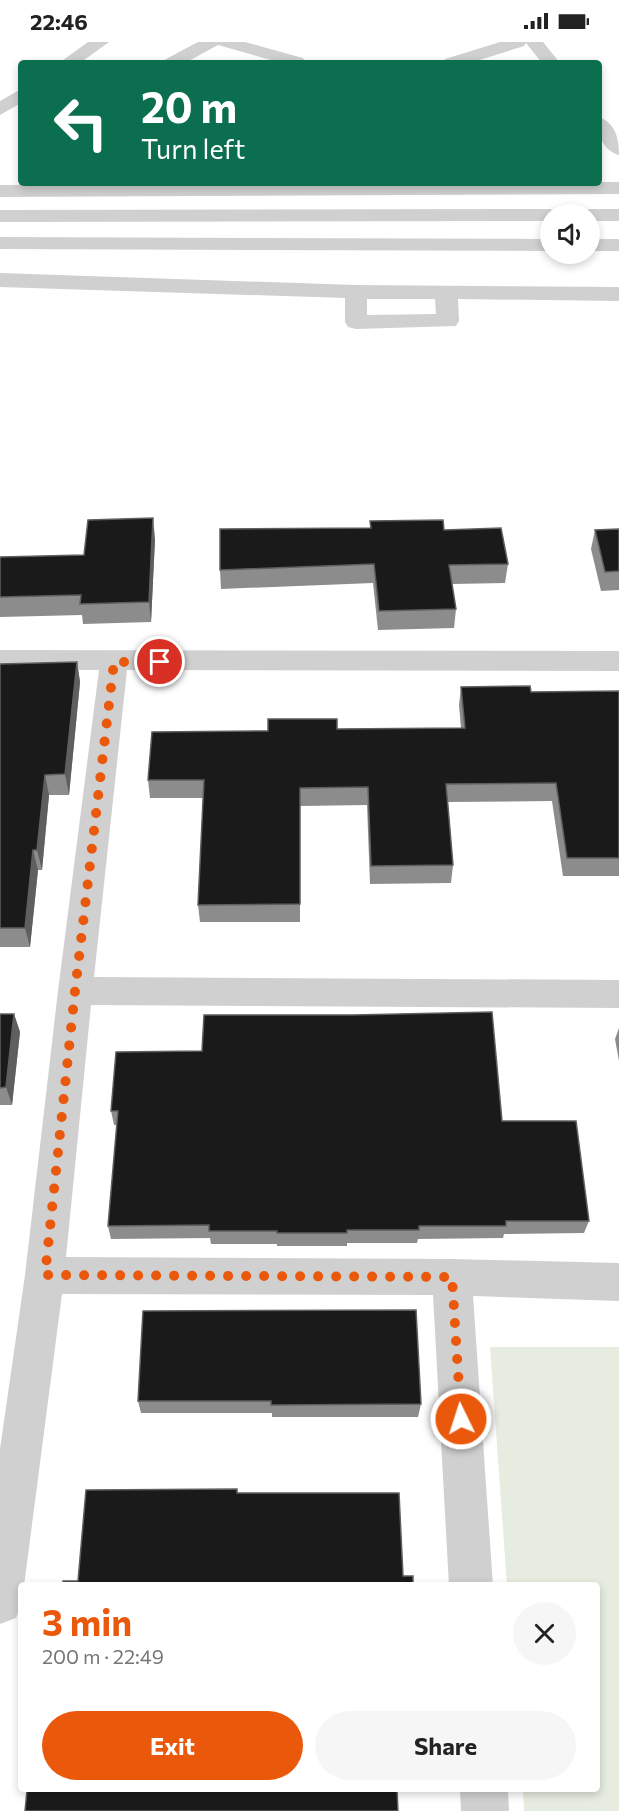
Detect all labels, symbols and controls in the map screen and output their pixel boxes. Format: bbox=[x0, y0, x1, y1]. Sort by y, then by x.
text: 22:46 bbox=[30, 8, 88, 35]
text: 20 m bbox=[141, 80, 237, 132]
icon: left bbox=[42, 84, 120, 162]
text: Turn left bbox=[141, 132, 245, 165]
map controls bbox=[540, 204, 600, 264]
button: sound bbox=[540, 204, 600, 264]
pin bbox=[134, 636, 185, 687]
icon: arrive bbox=[143, 645, 176, 678]
position arrow bbox=[429, 1387, 493, 1451]
text: 3 min bbox=[42, 1599, 132, 1643]
button: close bbox=[513, 1602, 576, 1665]
text: 200 m · 22:49 bbox=[42, 1644, 164, 1668]
button: Exit bbox=[42, 1711, 303, 1780]
button: Share bbox=[315, 1711, 576, 1780]

